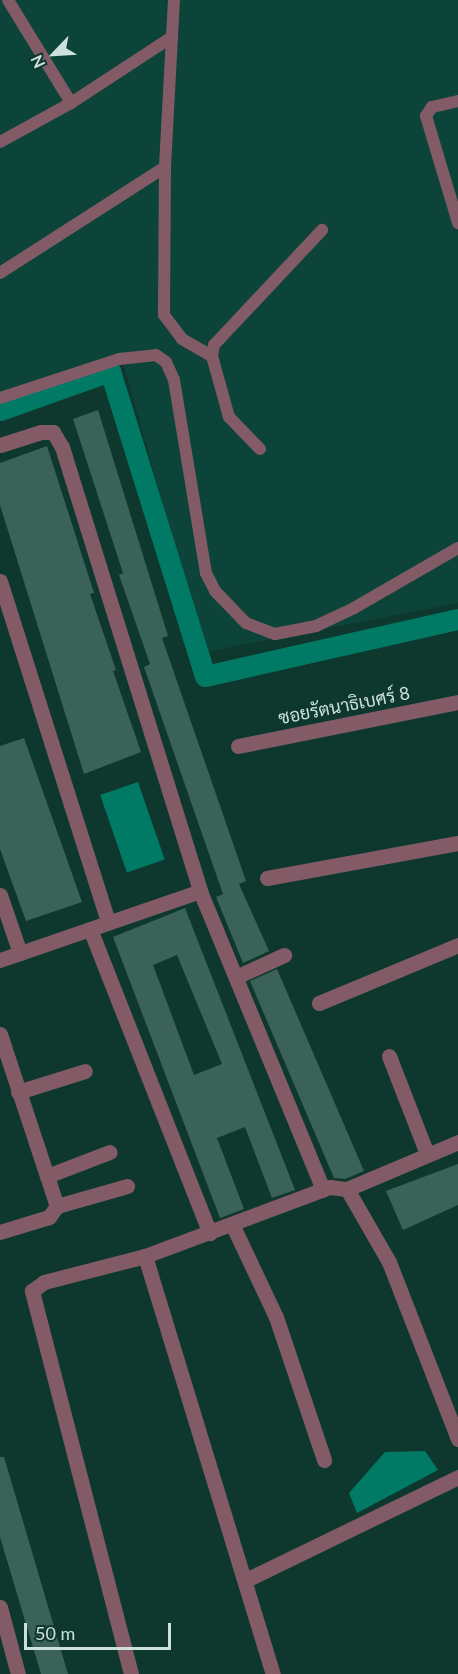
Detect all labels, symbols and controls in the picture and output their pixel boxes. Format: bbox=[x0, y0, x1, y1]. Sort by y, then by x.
north arrow bbox=[24, 24, 84, 84]
text: N bbox=[26, 52, 48, 71]
street label: ซอยรัตนาธิเบศร์ 8 bbox=[277, 682, 411, 728]
scale bar bbox=[27, 1611, 174, 1649]
text: 50 m bbox=[35, 1622, 75, 1644]

